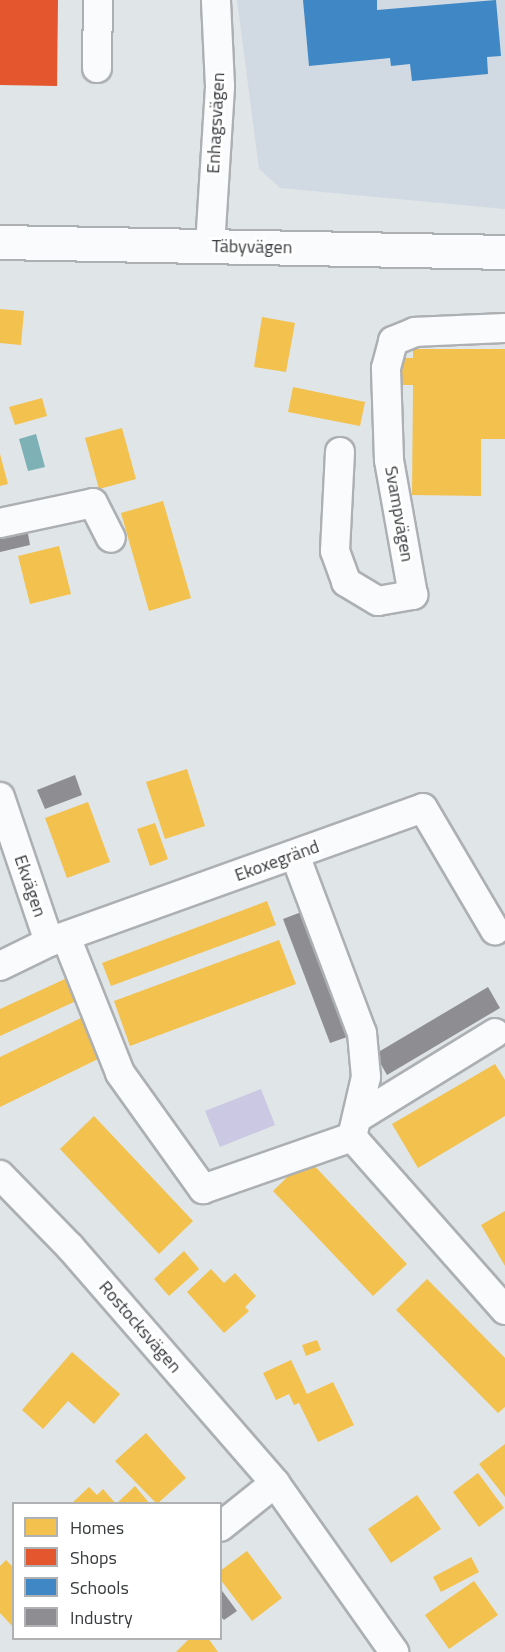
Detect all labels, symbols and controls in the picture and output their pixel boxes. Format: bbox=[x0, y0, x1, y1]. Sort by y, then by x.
street label: Enhagsvägen bbox=[203, 72, 229, 174]
street label: Täbyvägen bbox=[212, 235, 292, 259]
street label: Svampvägen bbox=[380, 464, 418, 564]
street label: Ekoxegränd bbox=[232, 836, 322, 886]
street label: Ekvägen bbox=[9, 852, 51, 920]
street label: Rostocksvägen bbox=[94, 1277, 186, 1377]
legend bbox=[12, 1502, 222, 1640]
text: Homes bbox=[70, 1514, 124, 1541]
text: Shops bbox=[70, 1544, 117, 1571]
text: Schools bbox=[70, 1574, 129, 1601]
text: Industry bbox=[70, 1604, 133, 1631]

